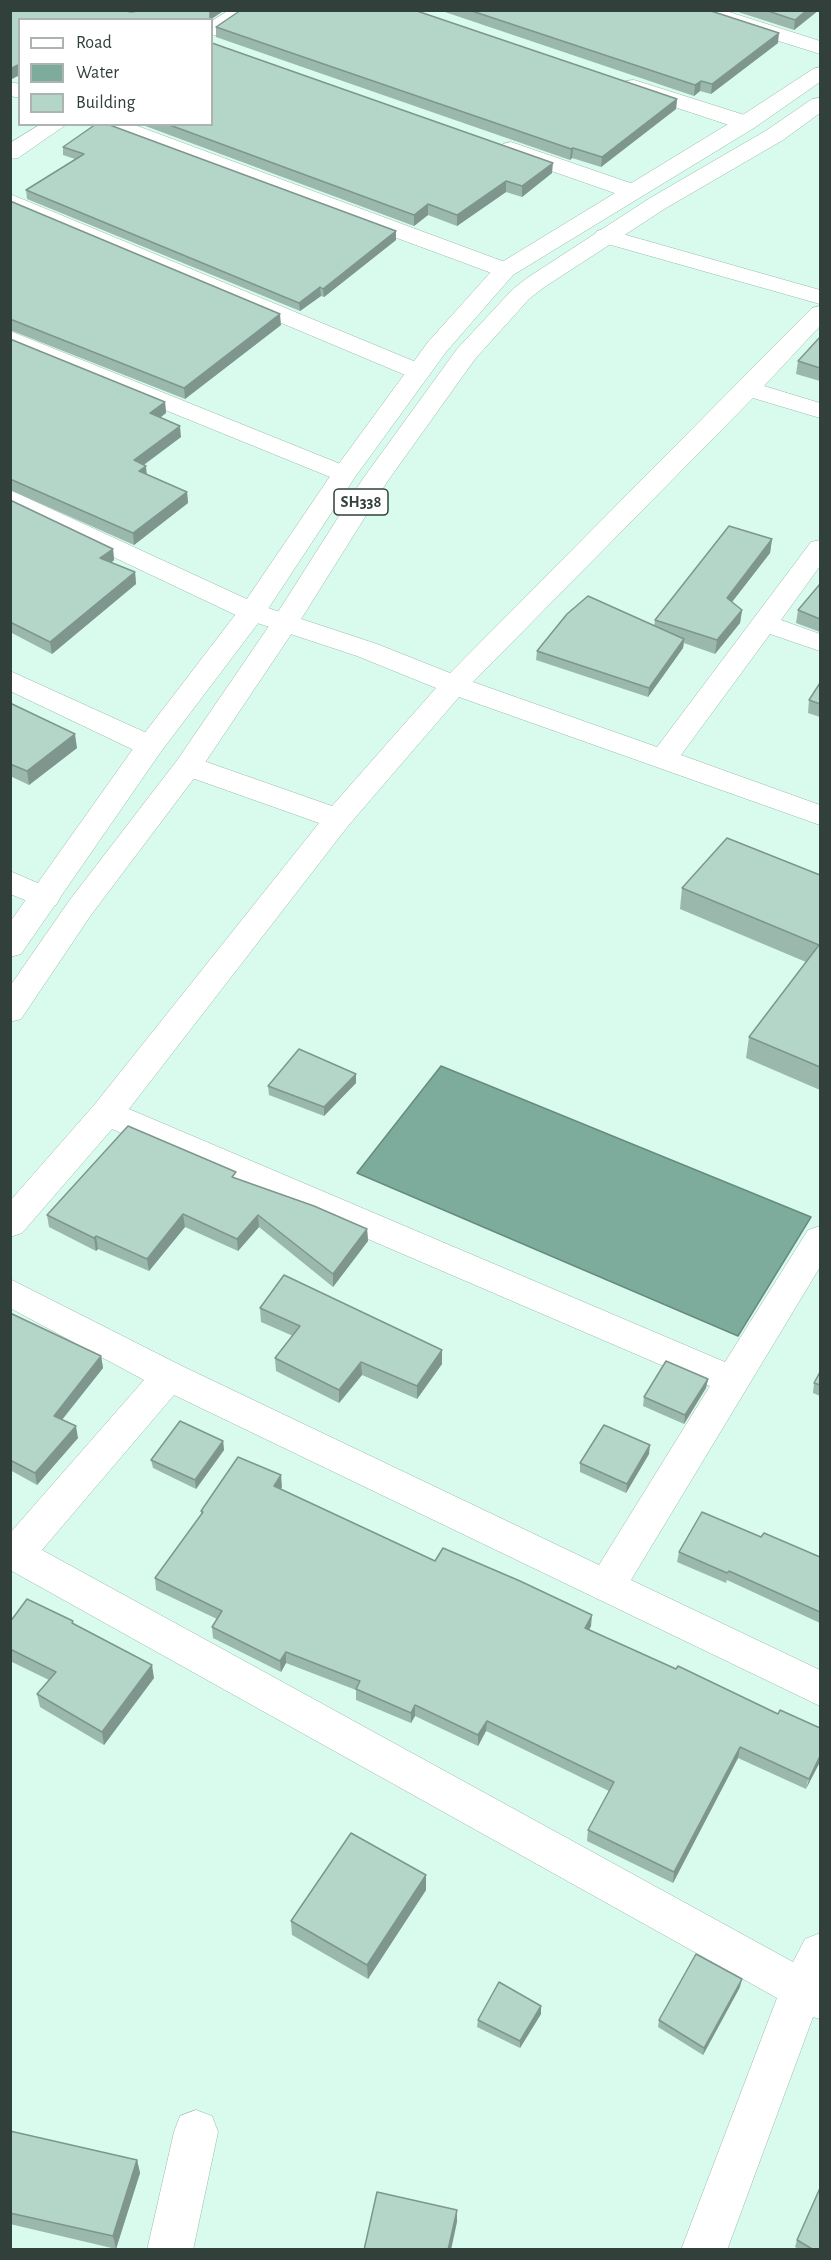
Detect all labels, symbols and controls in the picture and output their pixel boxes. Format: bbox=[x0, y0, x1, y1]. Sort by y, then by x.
legend bbox=[18, 18, 213, 126]
text: Road bbox=[76, 34, 112, 52]
text: Water bbox=[76, 64, 119, 82]
text: Building bbox=[76, 94, 135, 112]
road number: SH338 bbox=[334, 489, 388, 515]

